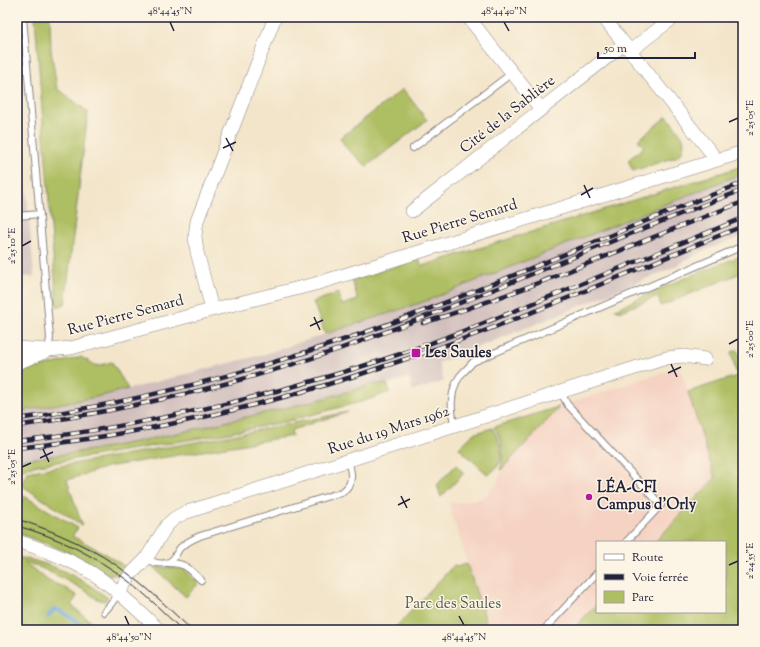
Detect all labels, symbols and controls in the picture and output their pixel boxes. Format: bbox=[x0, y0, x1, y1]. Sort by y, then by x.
text: 48°44'45"N bbox=[148, 4, 192, 19]
text: 48°44'40"N bbox=[481, 4, 527, 19]
scale bar bbox=[598, 34, 695, 60]
text: 50 m bbox=[603, 40, 627, 58]
street label: Cité de la Sablière bbox=[456, 71, 560, 159]
text: 2°25'05"E bbox=[743, 100, 758, 136]
street label: Rue Pierre Semard bbox=[400, 194, 521, 249]
text: 2°25'10"E bbox=[5, 228, 20, 264]
street label: Rue Pierre Semard bbox=[66, 290, 187, 342]
text: 2°25'00"E bbox=[743, 320, 758, 358]
place label: Les Saules bbox=[425, 343, 491, 364]
marker: Les Saules bbox=[410, 347, 422, 359]
street label: Rue du 19 Mars 1962 bbox=[326, 401, 452, 461]
text: 2°25'05"E bbox=[5, 449, 20, 485]
place label: LÉA-CFI Campus d'Orly bbox=[597, 476, 697, 516]
marker: LÉA-CFI Campus d'Orly bbox=[584, 492, 594, 502]
legend bbox=[596, 541, 726, 613]
text: 2°24'55"E bbox=[743, 543, 758, 579]
text: Route bbox=[632, 549, 664, 567]
text: Voie ferrée bbox=[632, 569, 689, 587]
text: Parc bbox=[632, 589, 654, 607]
park label: Parc des Saules bbox=[405, 594, 501, 615]
text: 48°44'50"N bbox=[106, 630, 152, 645]
text: 48°44'45"N bbox=[442, 630, 486, 645]

